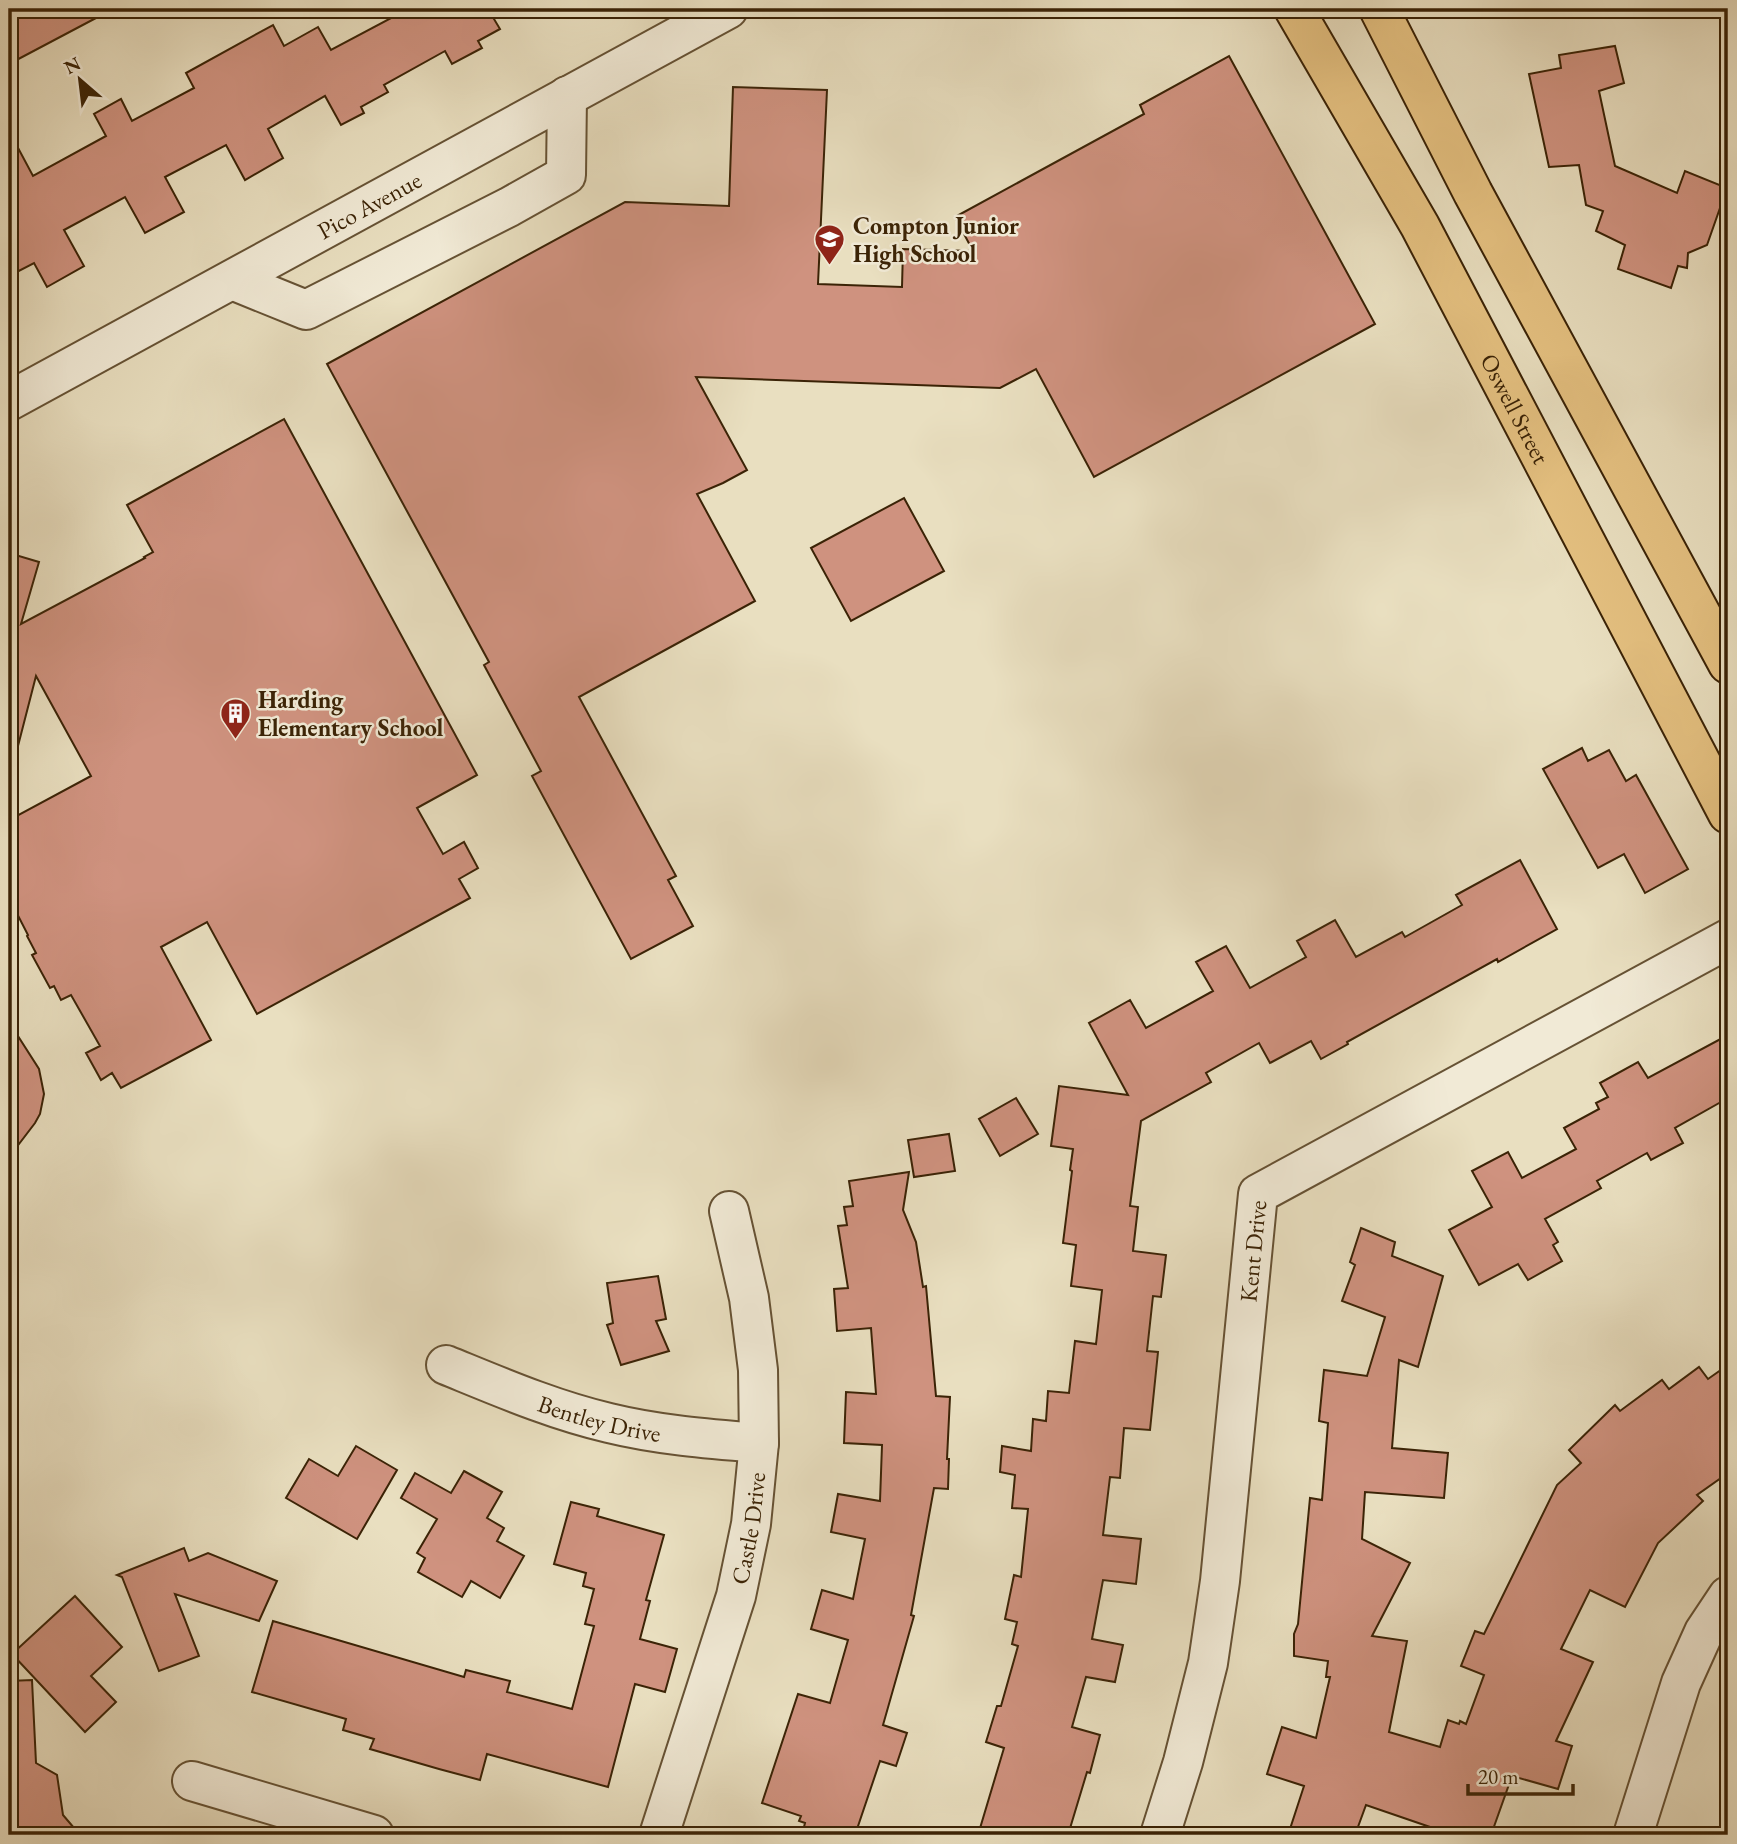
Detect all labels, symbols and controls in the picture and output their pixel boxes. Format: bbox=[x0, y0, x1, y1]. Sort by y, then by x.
north arrow bbox=[46, 46, 116, 116]
text: N bbox=[60, 50, 85, 80]
street label: Pico Avenue bbox=[311, 164, 426, 246]
place label: Compton Junior High School bbox=[853, 210, 1019, 270]
school or university icon: Compton Junior High School bbox=[813, 222, 847, 266]
street label: Oswell Street bbox=[1474, 348, 1558, 469]
place label: Harding Elementary School bbox=[258, 684, 444, 744]
building icon: Harding Elementary School bbox=[218, 696, 252, 740]
street label: Kent Drive bbox=[1232, 1199, 1273, 1303]
street label: Bentley Drive bbox=[534, 1387, 663, 1448]
street label: Castle Drive bbox=[723, 1471, 772, 1587]
scale bar bbox=[1468, 1753, 1572, 1797]
text: 20 m bbox=[1478, 1763, 1519, 1790]

